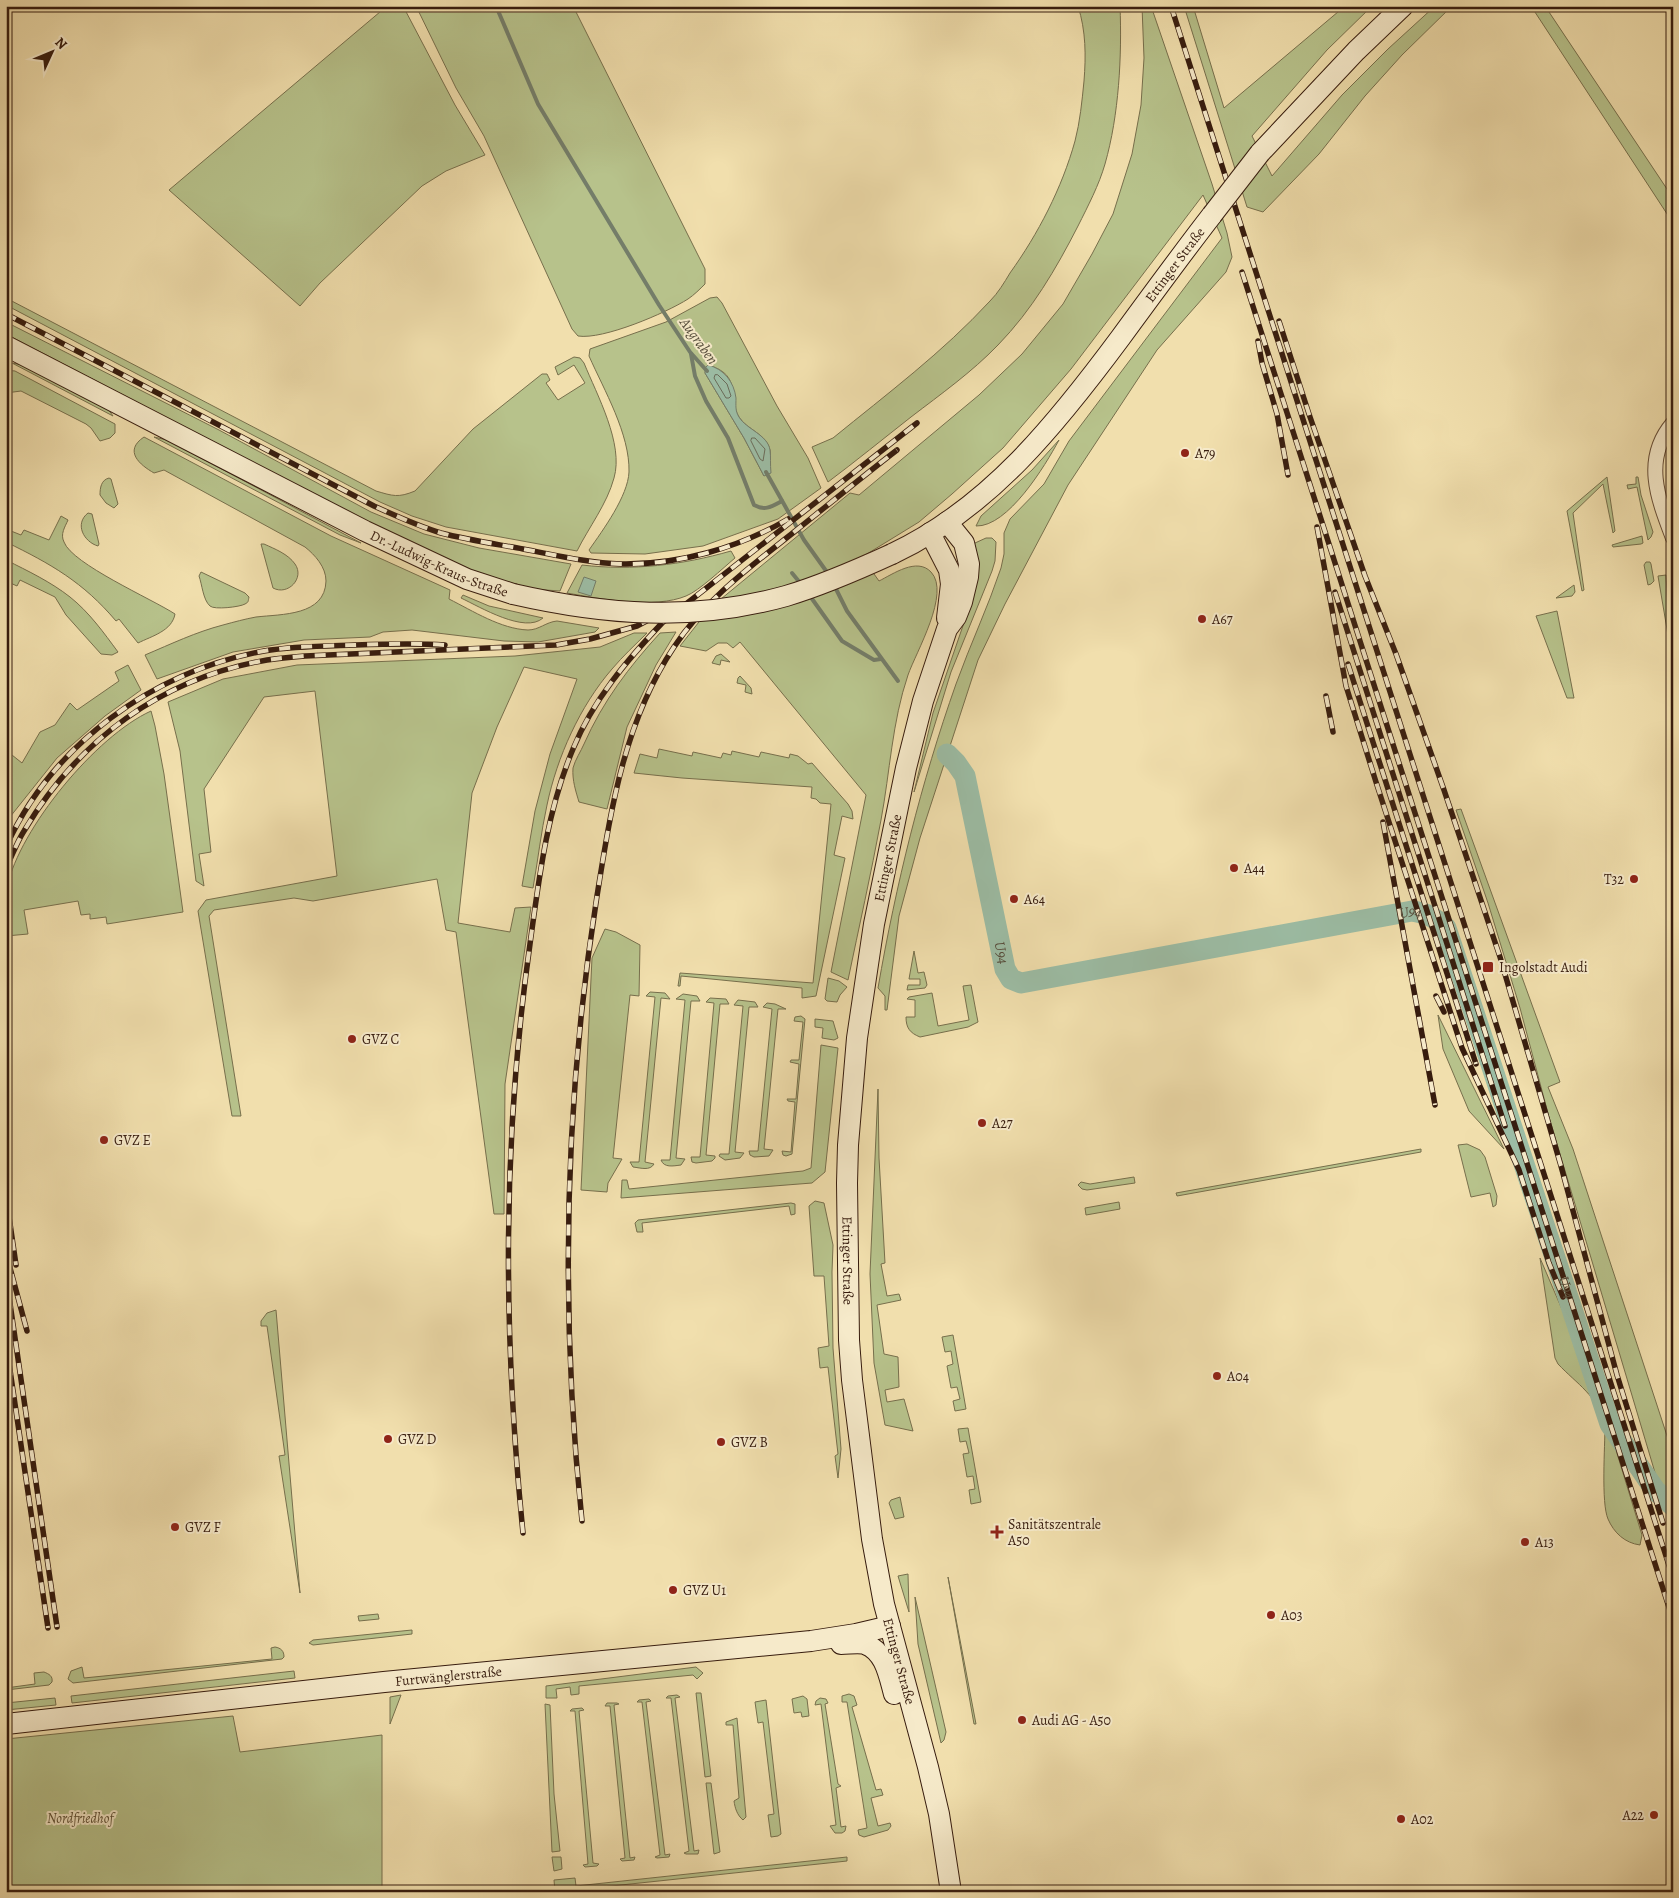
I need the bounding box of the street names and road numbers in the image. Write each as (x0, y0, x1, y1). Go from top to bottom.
street label: Ettinger Straße (1140, 223, 1209, 306)
street label: Dr.-Ludwig-Kraus-Straße (367, 525, 511, 601)
street label: Ettinger Straße (869, 813, 907, 903)
street label: Ettinger Straße (838, 1216, 858, 1305)
street label: Ettinger Straße (879, 1616, 920, 1706)
street label: Furtwänglerstraße (394, 1661, 503, 1690)

